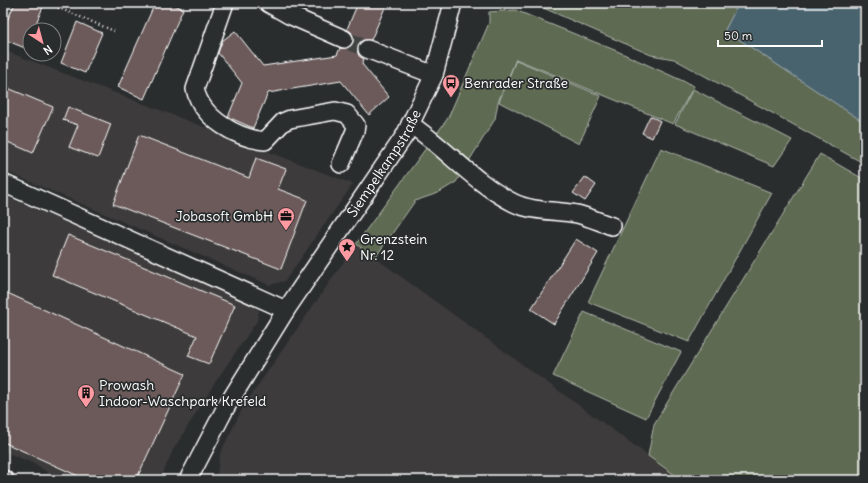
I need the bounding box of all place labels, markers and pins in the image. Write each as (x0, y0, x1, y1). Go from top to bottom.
bus stop icon: Benrader Straße (441, 73, 461, 98)
place label: Benrader Straße (464, 74, 568, 92)
office icon: Jobasoft GmbH (276, 206, 296, 231)
place label: Jobasoft GmbH (175, 207, 273, 225)
place label: Grenzstein Nr. 12 (360, 230, 427, 264)
place icon: Grenzstein Nr. 12 (337, 237, 357, 262)
place label: Prowash Indoor-Waschpark Krefeld (99, 376, 266, 410)
building icon: Prowash Indoor-Waschpark Krefeld (76, 383, 96, 408)

